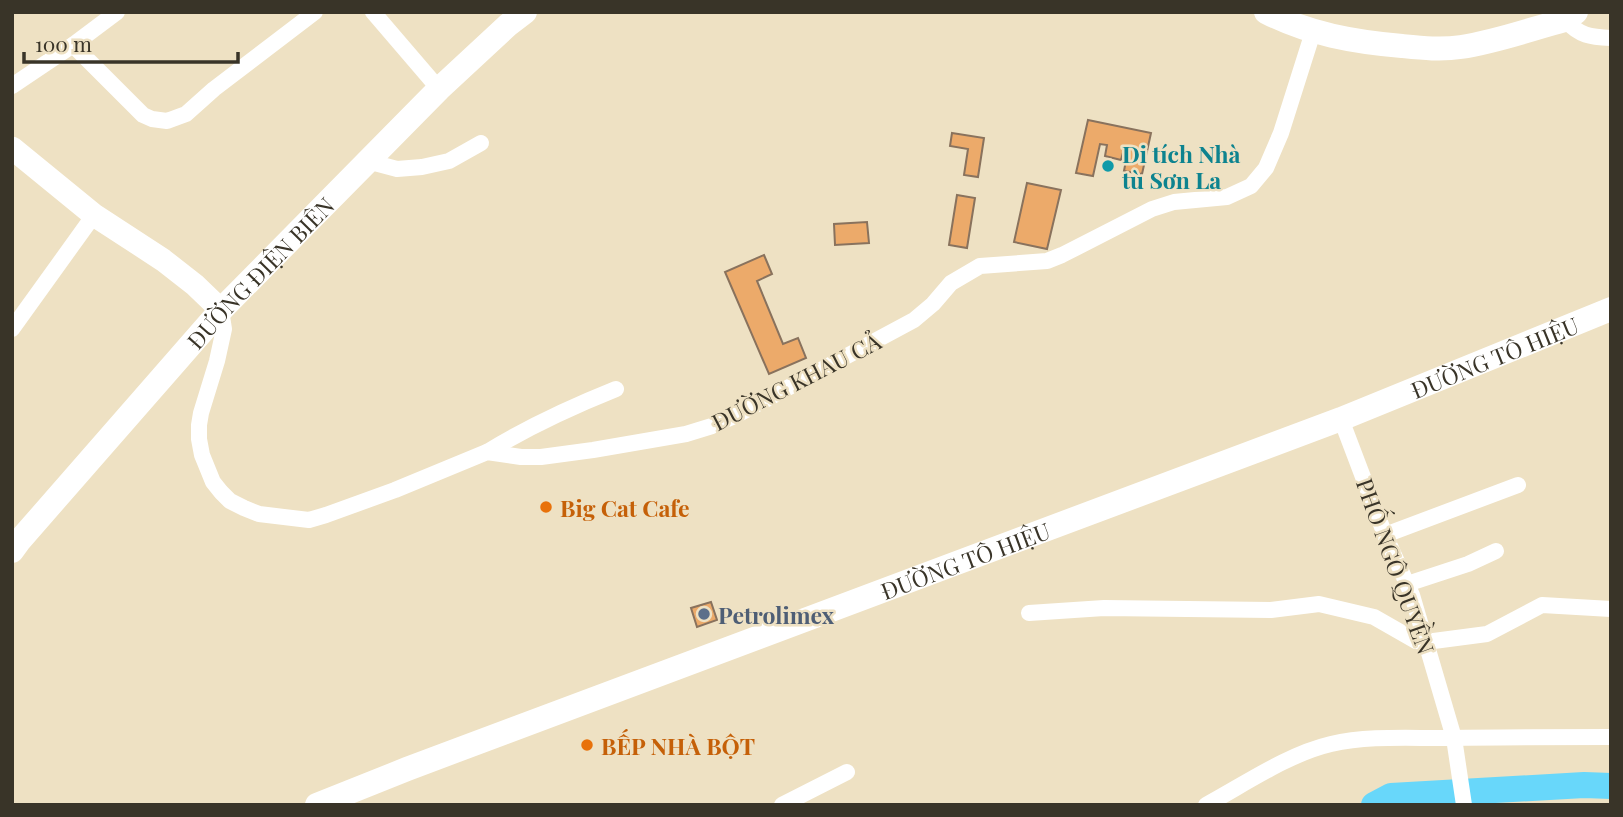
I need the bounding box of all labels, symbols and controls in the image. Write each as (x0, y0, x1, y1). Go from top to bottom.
scale bar (24, 21, 238, 65)
text: 100 m (35, 29, 92, 57)
place label: Di tích Nhà tù Sơn La (1121, 138, 1241, 195)
marker: Di tích Nhà tù Sơn La (1100, 158, 1116, 174)
street label: ĐƯỜNG ĐIỆN BIÊN (179, 190, 340, 355)
street label: ĐƯỜNG TÔ HIỆU (1406, 308, 1583, 405)
street label: ĐƯỜNG KHAU CẢ (706, 325, 886, 437)
street label: PHỐ NGÔ QUYỀN (1350, 473, 1444, 658)
place label: Big Cat Cafe (560, 492, 690, 523)
marker: Big Cat Cafe (538, 499, 554, 515)
street label: ĐƯỜNG TÔ HIỆU (876, 514, 1055, 606)
place label: Petrolimex (718, 599, 835, 630)
marker: Petrolimex (696, 606, 712, 622)
place label: BẾP NHÀ BỘT (601, 728, 755, 761)
marker: BẾP NHÀ BỘT (579, 737, 595, 753)

